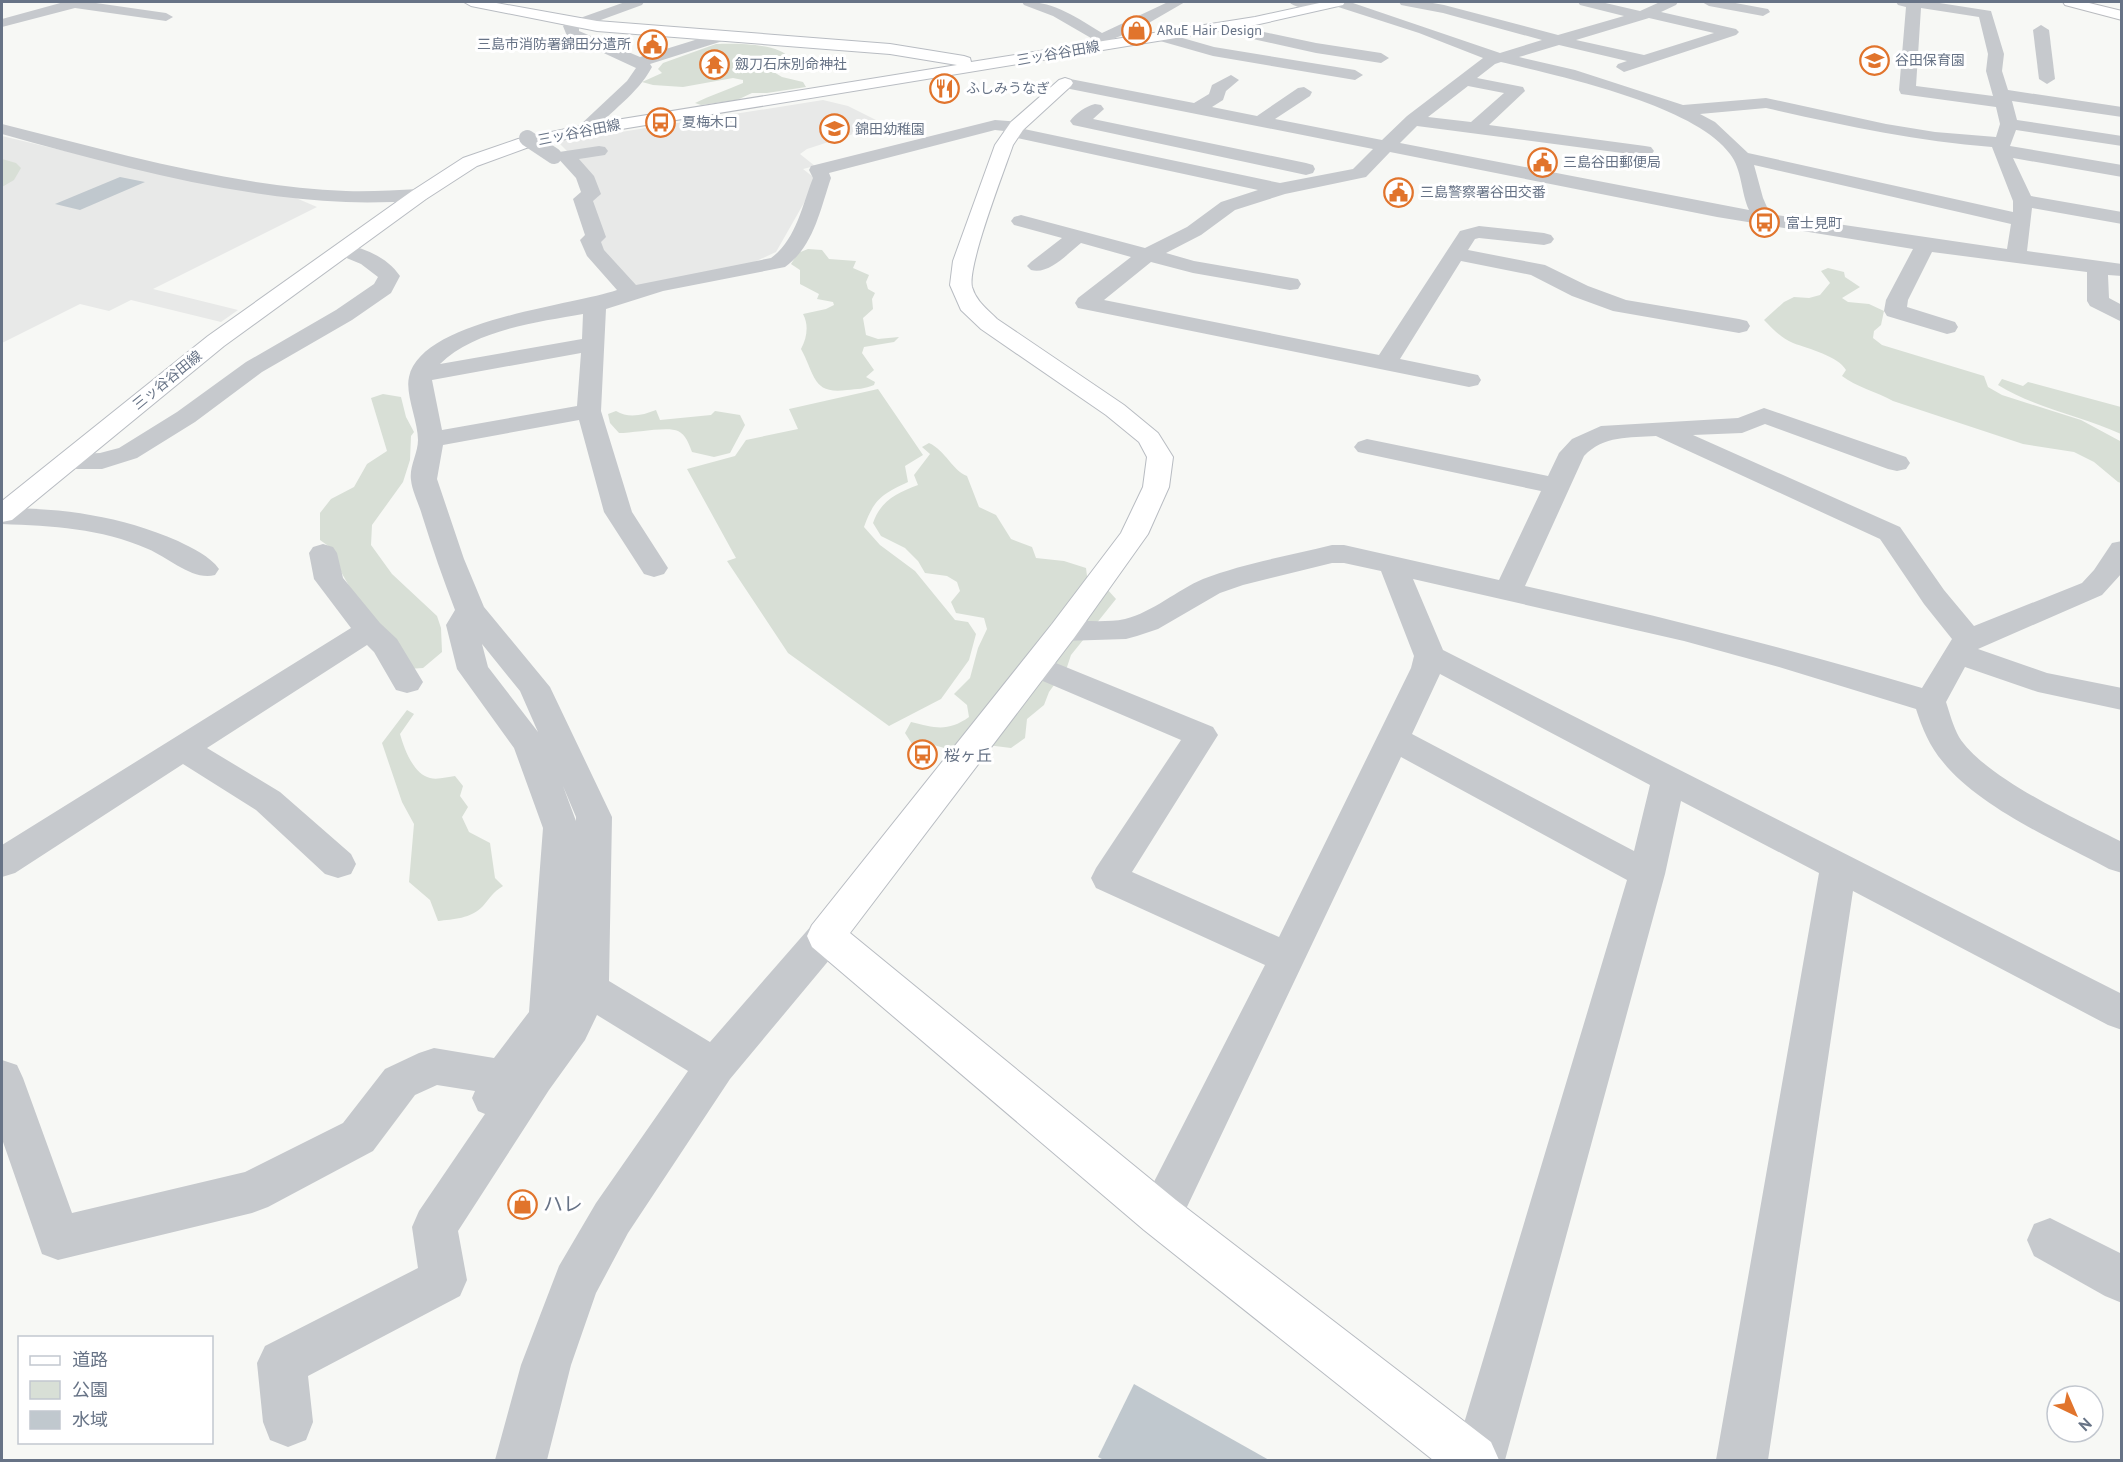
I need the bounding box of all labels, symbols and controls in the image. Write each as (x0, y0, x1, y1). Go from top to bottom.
shop icon: ARuE Hair Design (1120, 14, 1152, 46)
place label: ARuE Hair Design (1157, 21, 1262, 39)
public building icon: 三島市消防署錦田分遣所 (636, 28, 668, 60)
place label: 三島市消防署錦田分遣所 (477, 35, 631, 53)
street label: 三ッ谷谷田線 (1015, 37, 1101, 69)
school or university icon: 谷田保育園 (1858, 44, 1890, 76)
temple icon: 劔刀石床別命神社 (698, 48, 730, 80)
place label: 谷田保育園 (1895, 51, 1965, 69)
place label: 劔刀石床別命神社 (735, 55, 847, 73)
restaurant icon: ふしみうなぎ (929, 72, 961, 104)
place label: ふしみうなぎ (966, 79, 1050, 97)
bus stop icon: 夏梅木口 (645, 106, 677, 138)
place label: 夏梅木口 (682, 113, 738, 131)
school or university icon: 錦田幼稚園 (818, 113, 850, 145)
street label: 三ッ谷谷田線 (536, 115, 622, 149)
place label: 錦田幼稚園 (855, 120, 925, 138)
public building icon: 三島谷田郵便局 (1526, 146, 1558, 178)
place label: 三島谷田郵便局 (1563, 153, 1661, 171)
public building icon: 三島警察署谷田交番 (1383, 176, 1415, 208)
place label: 三島警察署谷田交番 (1420, 183, 1546, 201)
bus stop icon: 富士見町 (1749, 207, 1781, 239)
place label: 富士見町 (1786, 214, 1842, 232)
street label: 三ッ谷谷田線 (129, 347, 205, 413)
bus stop icon: 桜ヶ丘 (907, 739, 939, 771)
place label: 桜ヶ丘 (944, 745, 992, 765)
shop icon: ハレ (506, 1188, 538, 1220)
place label: ハレ (543, 1191, 583, 1217)
legend (18, 1336, 213, 1444)
text: 道路 (72, 1348, 108, 1371)
text: 公園 (72, 1378, 108, 1401)
north arrow (2045, 1384, 2105, 1444)
text: 水域 (72, 1408, 108, 1431)
text: N (2075, 1414, 2096, 1436)

